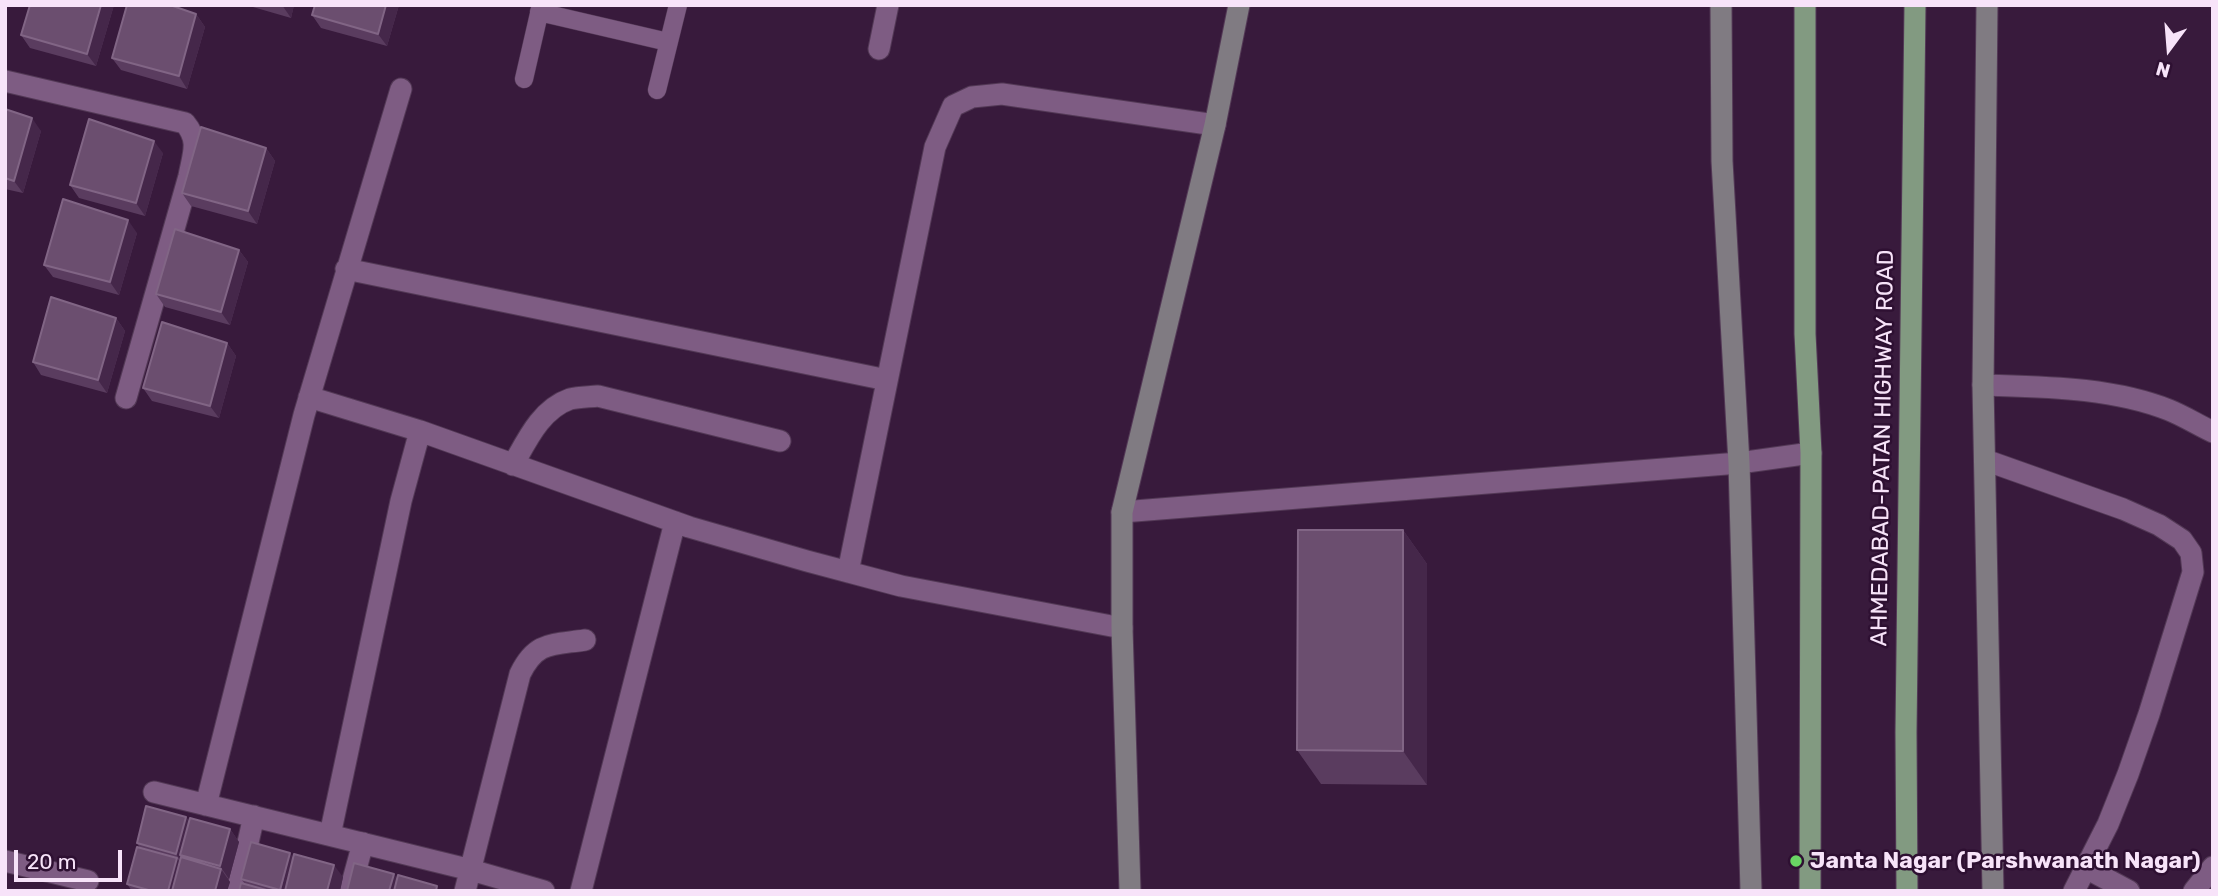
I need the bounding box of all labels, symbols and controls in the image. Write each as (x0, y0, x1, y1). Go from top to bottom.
north arrow (2134, 14, 2204, 84)
text: N (2153, 57, 2173, 83)
street label: AHMEDABAD-PATAN HIGHWAY ROAD (1866, 249, 1900, 647)
scale bar (18, 836, 126, 880)
place label: Janta Nagar (Parshwanath Nagar) (1810, 847, 2201, 875)
text: 20 m (27, 849, 76, 874)
marker: Janta Nagar (Parshwanath Nagar) (1788, 853, 1804, 869)

